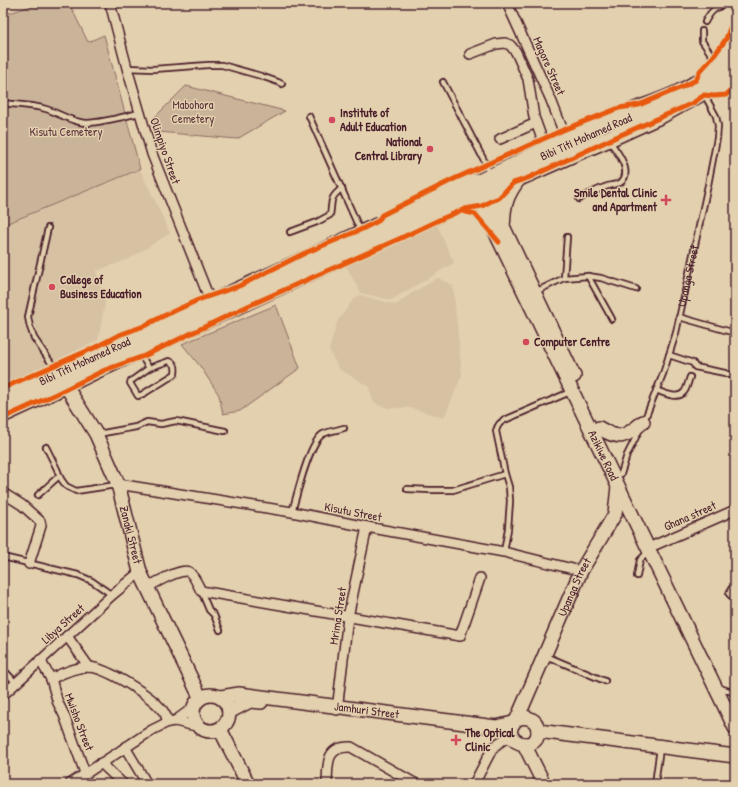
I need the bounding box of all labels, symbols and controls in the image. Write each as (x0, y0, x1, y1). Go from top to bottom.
street label: Magore Street (529, 34, 570, 98)
park label: Mabohora Cemetery (172, 96, 214, 127)
place label: Institute of Adult Education (340, 104, 407, 135)
street label: Bibi Titi Mohamed Road (537, 109, 635, 164)
street label: Olimpiyo Street (146, 115, 185, 187)
marker: Institute of Adult Education (327, 115, 337, 125)
park label: Kisutu Cemetery (30, 123, 102, 140)
place label: National Central Library (355, 133, 423, 165)
marker: National Central Library (425, 144, 435, 154)
place label: Smile Dental Clinic and Apartment (574, 184, 658, 216)
marker: Smile Dental Clinic and Apartment (660, 194, 672, 206)
street label: Upanga Street (673, 243, 703, 308)
place label: College of Business Education (60, 271, 142, 302)
marker: College of Business Education (47, 282, 57, 292)
street label: Bibi Titi Mohamed Road (36, 332, 133, 389)
place label: Computer Centre (534, 333, 610, 351)
marker: Computer Centre (521, 337, 531, 347)
street label: Azikiwe Road (584, 427, 623, 484)
street label: Ghana street (661, 496, 719, 535)
street label: Kisutu Street (323, 498, 384, 526)
street label: Zanaki Street (116, 504, 147, 566)
street label: Upanga Street (553, 554, 595, 619)
street label: Mrima Street (325, 585, 351, 646)
street label: Libya Street (37, 599, 89, 648)
street label: Mwisho Street (61, 690, 99, 754)
street label: Jamhuri Street (333, 697, 401, 723)
place label: The Optical Clinic (464, 724, 515, 755)
marker: The Optical Clinic (450, 734, 462, 746)

